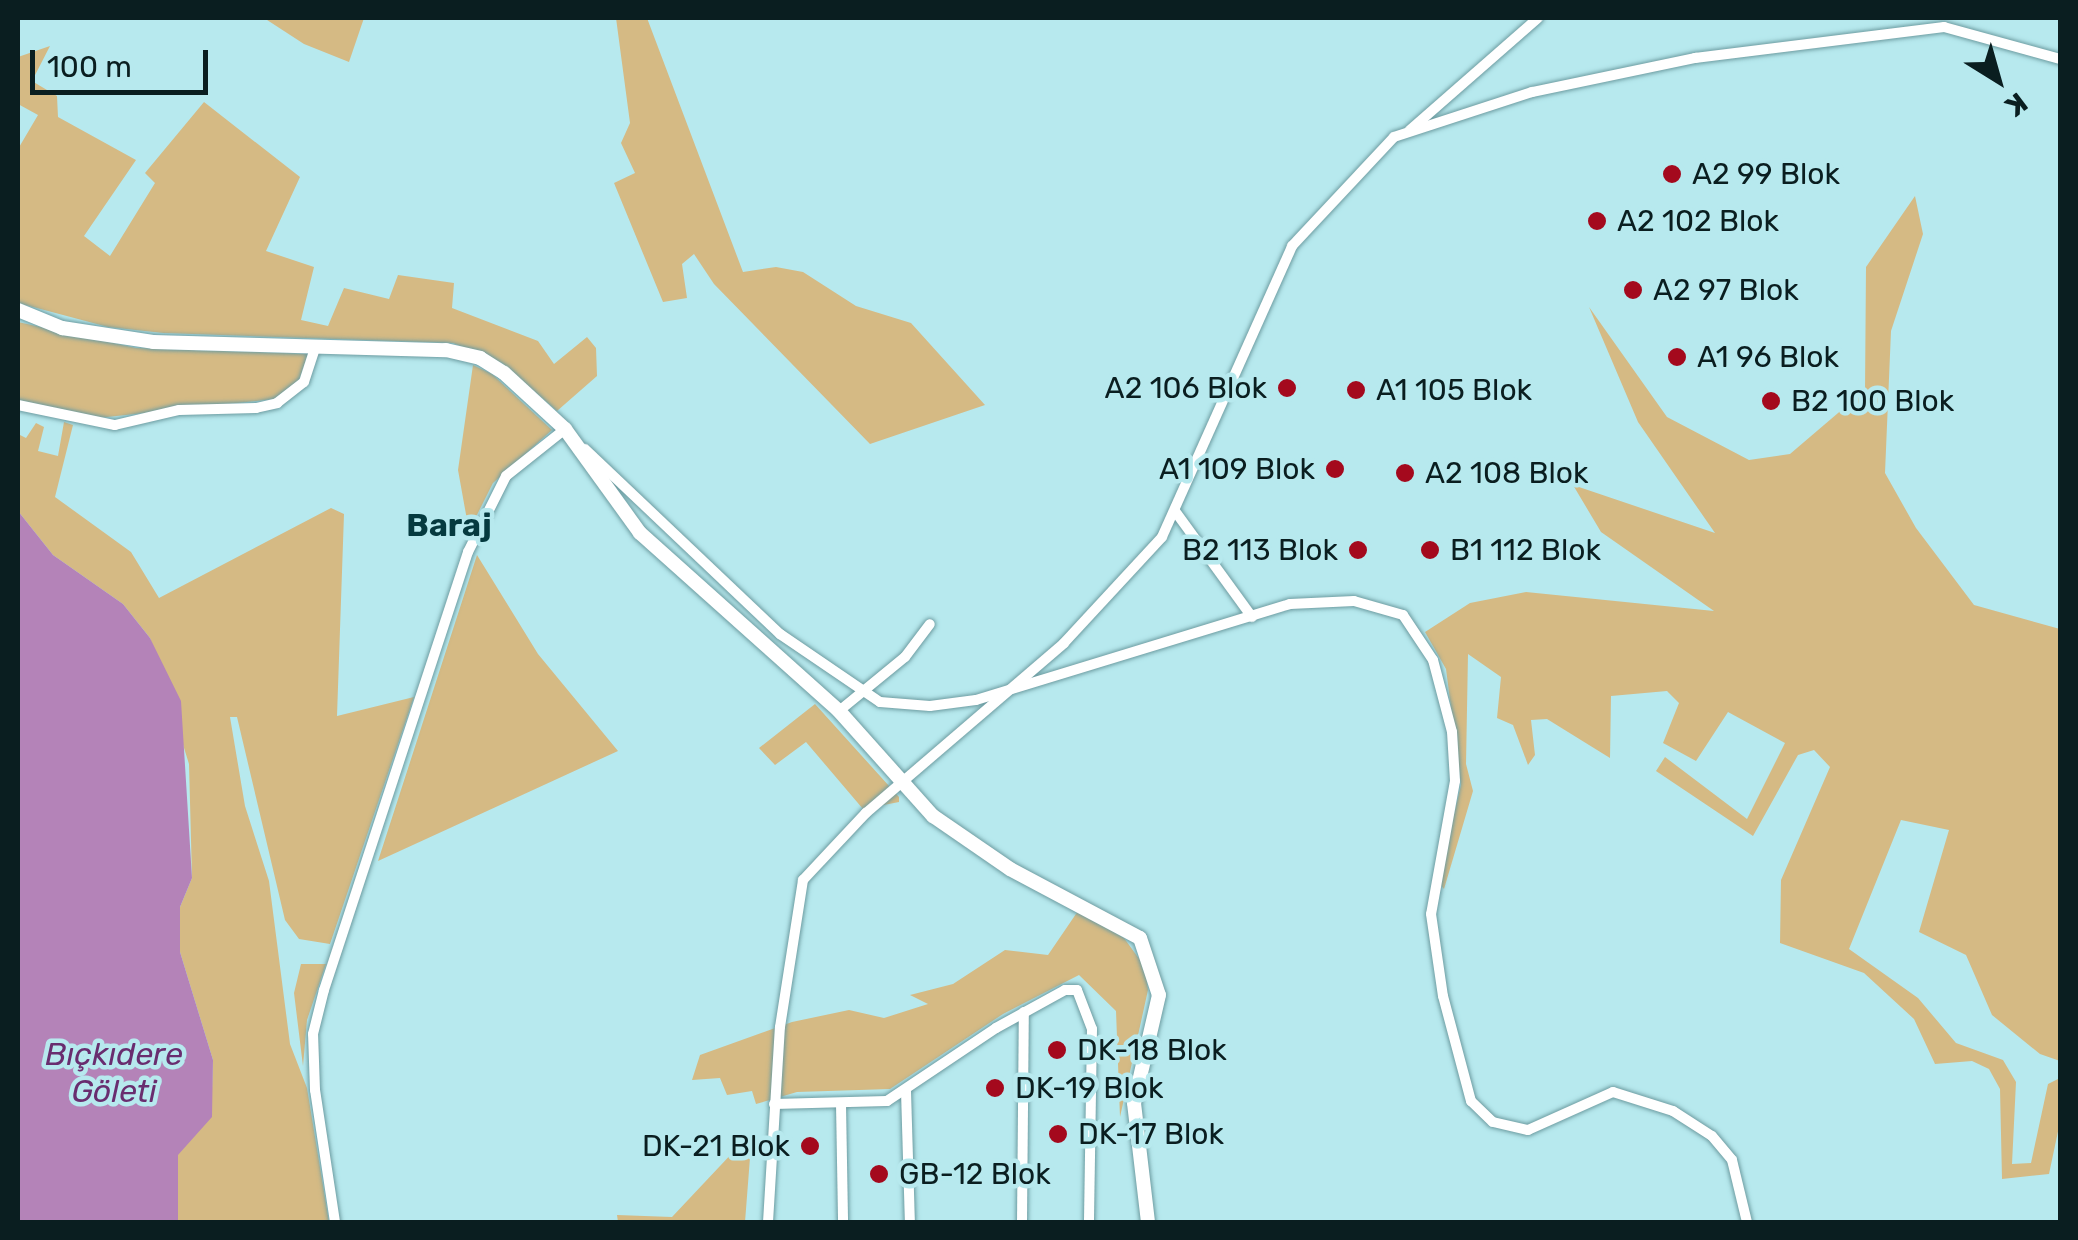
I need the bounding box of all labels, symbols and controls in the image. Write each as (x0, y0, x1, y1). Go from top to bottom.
scale bar (35, 30, 212, 92)
north arrow (1948, 30, 2048, 130)
text: 100 m (47, 49, 132, 85)
text: K (1999, 86, 2034, 123)
place label: A2 99 Blok (1692, 156, 1840, 192)
marker: A2 99 Blok (1661, 163, 1683, 185)
place label: A2 102 Blok (1617, 203, 1779, 239)
marker: A2 102 Blok (1586, 210, 1608, 232)
place label: A2 97 Blok (1653, 272, 1799, 308)
marker: A2 97 Blok (1622, 279, 1644, 301)
place label: A1 96 Blok (1697, 339, 1839, 375)
marker: A1 96 Blok (1666, 346, 1688, 368)
place label: A2 106 Blok (1105, 370, 1267, 406)
place label: A1 105 Blok (1376, 372, 1532, 408)
marker: A2 106 Blok (1276, 377, 1298, 399)
marker: A1 105 Blok (1345, 379, 1367, 401)
place label: B2 100 Blok (1791, 383, 1954, 419)
marker: B2 100 Blok (1760, 390, 1782, 412)
place label: A1 109 Blok (1159, 451, 1315, 487)
place label: A2 108 Blok (1425, 455, 1588, 491)
marker: A1 109 Blok (1324, 458, 1346, 480)
marker: A2 108 Blok (1394, 462, 1416, 484)
district label: Baraj (406, 506, 492, 544)
place label: B2 113 Blok (1182, 532, 1338, 568)
place label: B1 112 Blok (1450, 532, 1601, 568)
marker: B2 113 Blok (1347, 539, 1369, 561)
marker: B1 112 Blok (1419, 539, 1441, 561)
place label: DK-18 Blok (1077, 1032, 1227, 1068)
water label: Bıçkıdere Göleti (45, 1036, 183, 1111)
marker: DK-18 Blok (1046, 1039, 1068, 1061)
place label: DK-19 Blok (1015, 1070, 1163, 1106)
marker: DK-19 Blok (984, 1077, 1006, 1099)
place label: DK-17 Blok (1078, 1116, 1224, 1152)
marker: DK-17 Blok (1047, 1123, 1069, 1145)
place label: DK-21 Blok (642, 1128, 790, 1164)
marker: DK-21 Blok (799, 1135, 821, 1157)
place label: GB-12 Blok (899, 1156, 1051, 1192)
marker: GB-12 Blok (868, 1163, 890, 1185)

